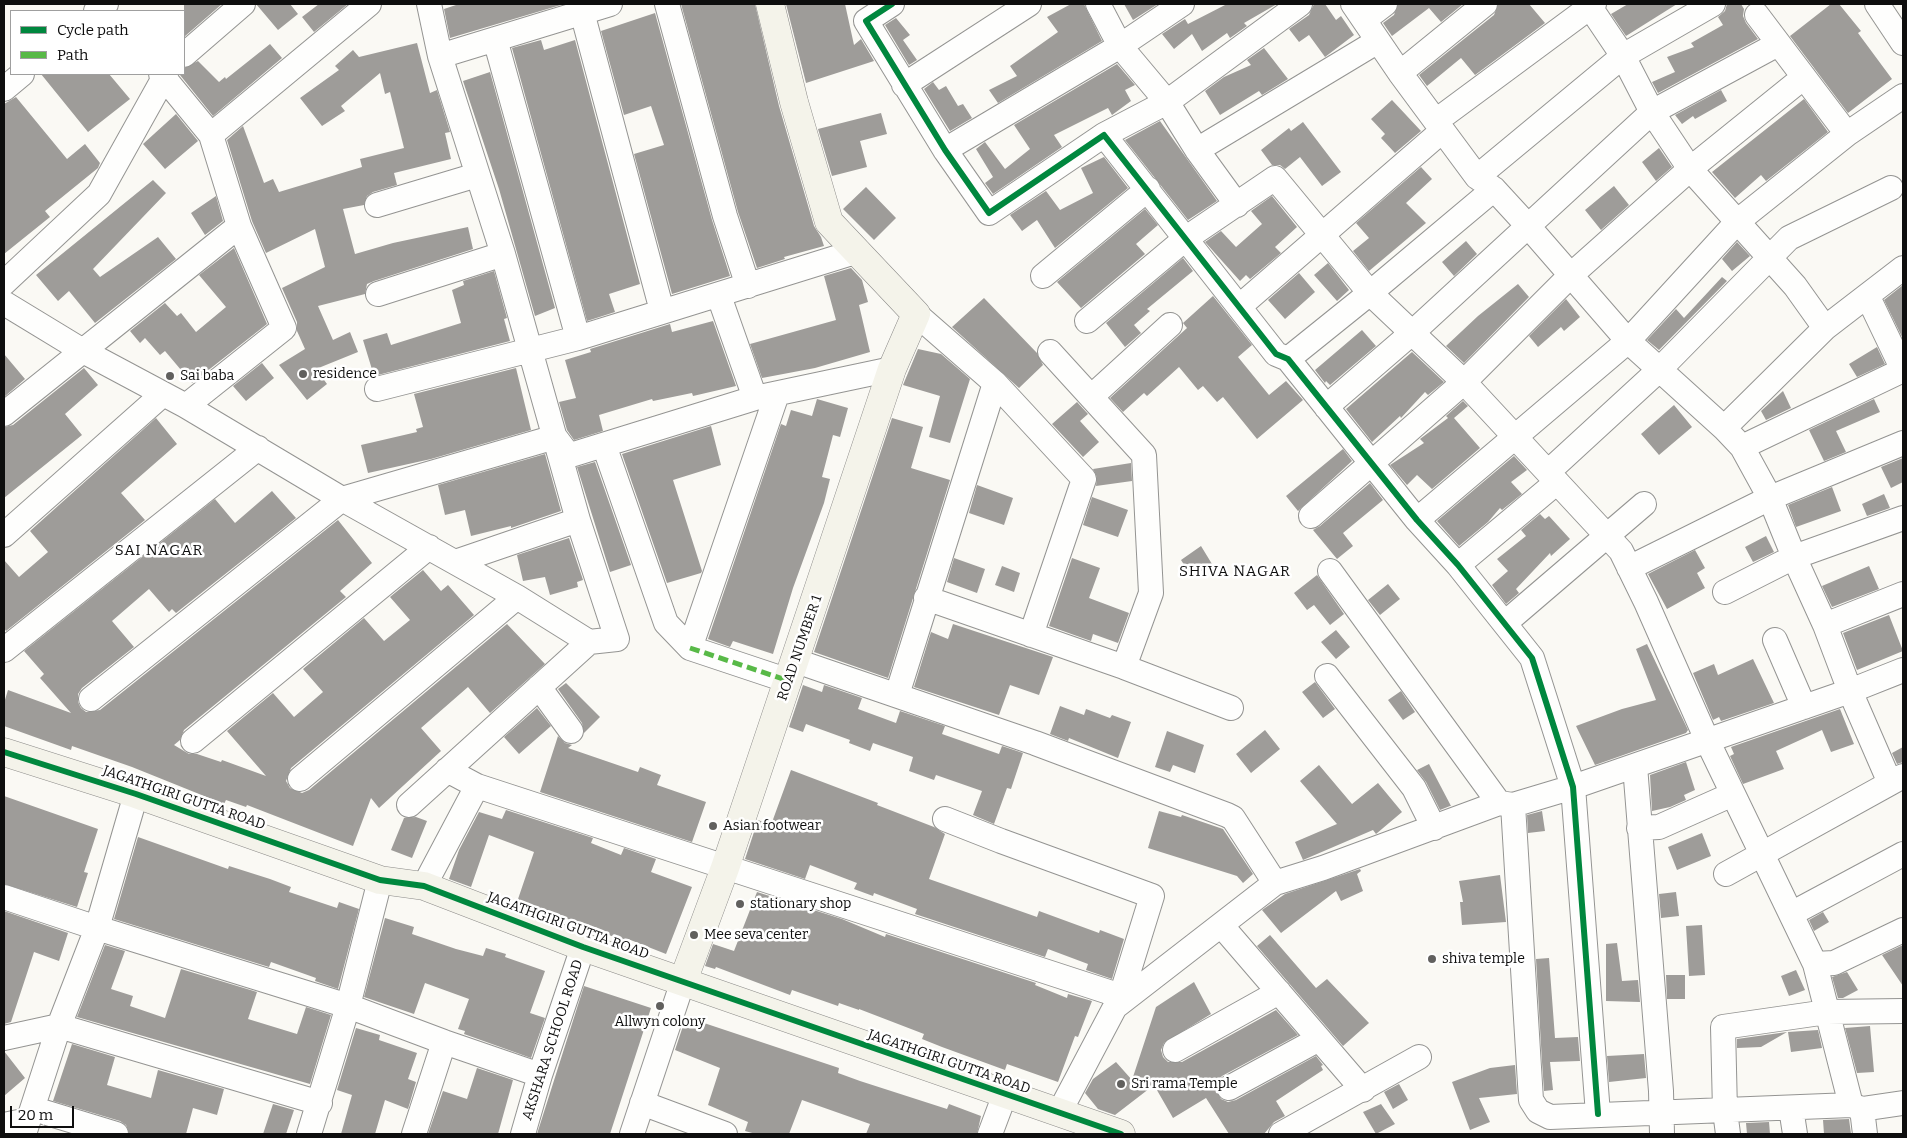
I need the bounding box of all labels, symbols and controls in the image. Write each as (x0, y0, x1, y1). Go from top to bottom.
legend (10, 10, 185, 75)
text: Cycle path (57, 21, 129, 39)
text: Path (57, 46, 88, 64)
place label: residence (313, 366, 377, 382)
place label: Sai baba (180, 368, 234, 384)
marker: residence (297, 368, 309, 380)
marker: Sai baba (164, 370, 176, 382)
district label: SAI NAGAR (114, 542, 204, 560)
district label: SHIVA NAGAR (1178, 563, 1292, 581)
street label: ROAD NUMBER 1 (774, 593, 826, 703)
street label: JAGATHGIRI GUTTA ROAD (101, 762, 267, 834)
place label: Asian footwear (723, 818, 821, 834)
marker: Asian footwear (707, 820, 719, 832)
street label: JAGATHGIRI GUTTA ROAD (485, 889, 651, 963)
place label: stationary shop (750, 896, 851, 912)
marker: stationary shop (734, 898, 746, 910)
place label: Mee seva center (704, 927, 808, 943)
marker: Mee seva center (688, 929, 700, 941)
place label: shiva temple (1442, 951, 1525, 967)
marker: shiva temple (1426, 953, 1438, 965)
street label: AKSHARA SCHOOL ROAD (519, 958, 587, 1122)
marker: Allwyn colony (654, 1000, 666, 1012)
place label: Allwyn colony (615, 1014, 705, 1030)
street label: JAGATHGIRI GUTTA ROAD (866, 1026, 1032, 1098)
place label: Sri rama Temple (1131, 1076, 1238, 1092)
marker: Sri rama Temple (1115, 1078, 1127, 1090)
scale bar (12, 1096, 76, 1128)
text: 20 m (18, 1106, 53, 1124)

